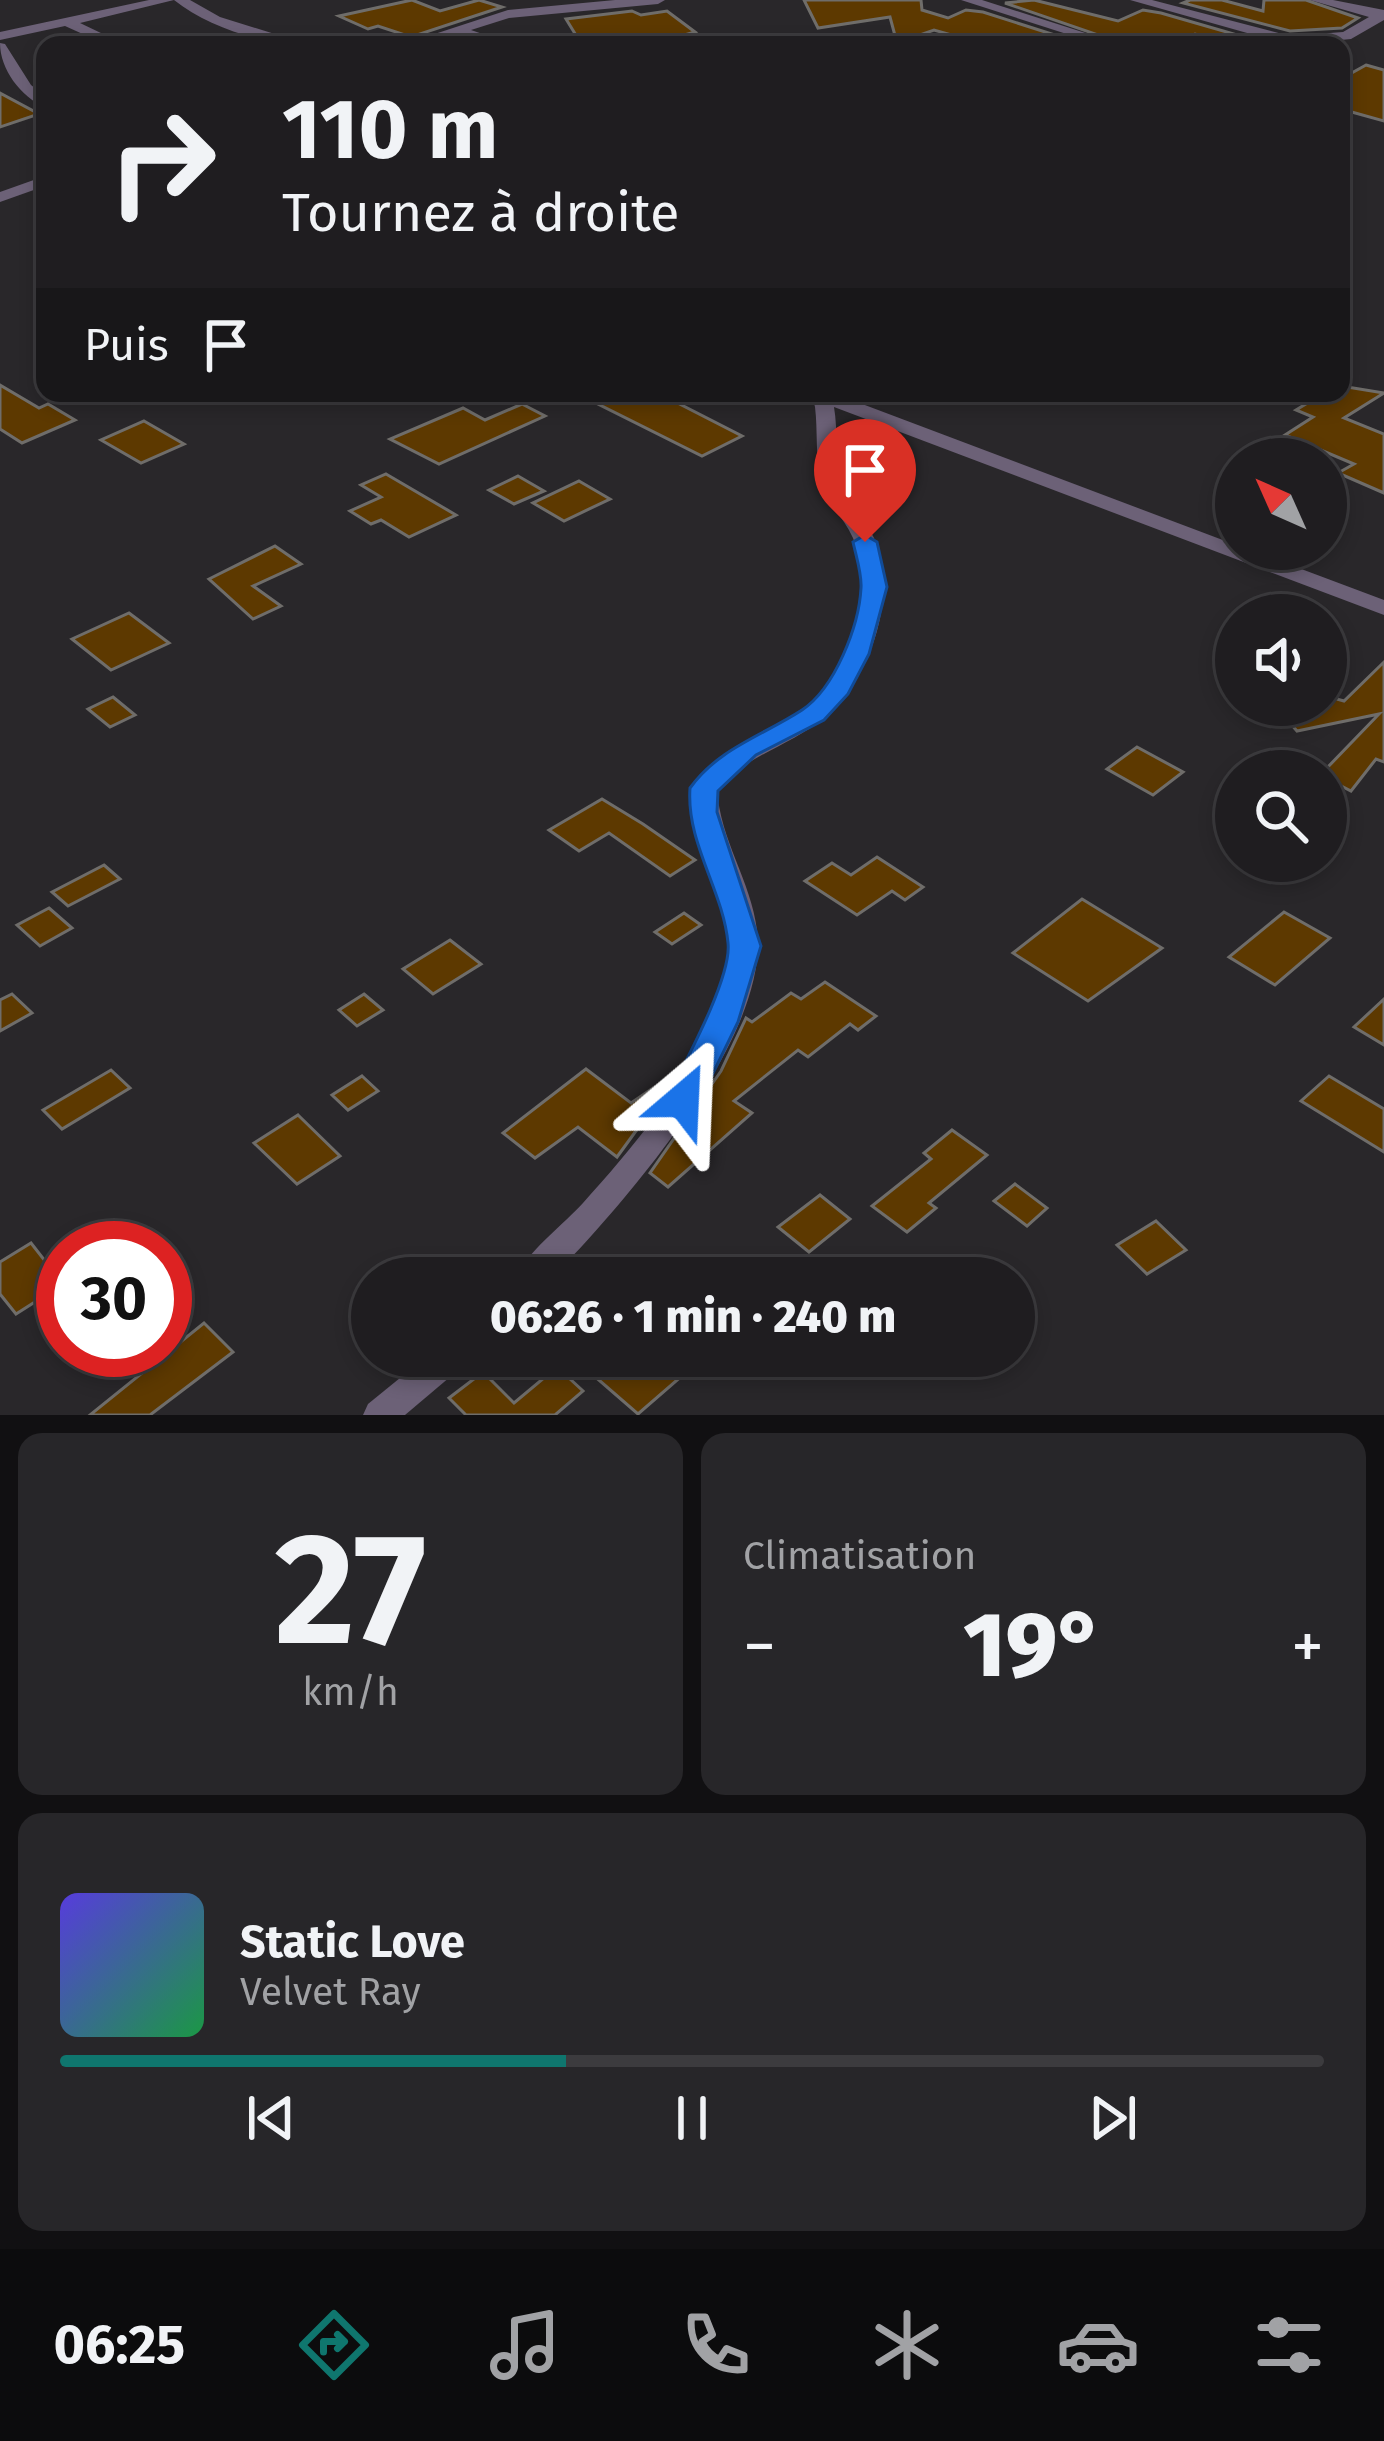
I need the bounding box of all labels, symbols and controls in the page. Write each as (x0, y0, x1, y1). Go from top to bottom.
text: 110 m (282, 79, 498, 180)
icon: right (84, 84, 240, 240)
text: Tournez à droite (282, 181, 679, 245)
icon: arrive (193, 312, 259, 378)
text: Puis (84, 318, 169, 372)
pin (814, 419, 916, 542)
icon: arrive (832, 437, 898, 503)
north arrow (1215, 438, 1347, 570)
map controls (1215, 438, 1347, 882)
button: sound (1215, 594, 1347, 726)
button: search (1215, 750, 1347, 882)
position arrow (620, 1037, 746, 1163)
speed limit sign: 30 (36, 1221, 192, 1377)
text: 06:26 · 1 min · 240 m (490, 1290, 896, 1344)
text: 27 (274, 1497, 427, 1684)
text: Climatisation (743, 1533, 976, 1579)
text: 19° (963, 1592, 1104, 1700)
text: − (743, 1607, 776, 1686)
text: + (1291, 1607, 1324, 1686)
text: km/h (302, 1669, 399, 1715)
text: Static Love (240, 1915, 465, 1969)
text: Velvet Ray (240, 1969, 421, 2015)
icon: previous (238, 2085, 304, 2151)
icon: pause (659, 2085, 725, 2151)
icon: next (1080, 2085, 1146, 2151)
icon: directions (292, 2303, 376, 2387)
icon: music (483, 2303, 567, 2387)
icon: phone (674, 2303, 758, 2387)
icon: climate (865, 2303, 949, 2387)
icon: car (1056, 2303, 1140, 2387)
icon: filters (1247, 2303, 1331, 2387)
text: 06:25 (53, 2313, 185, 2377)

